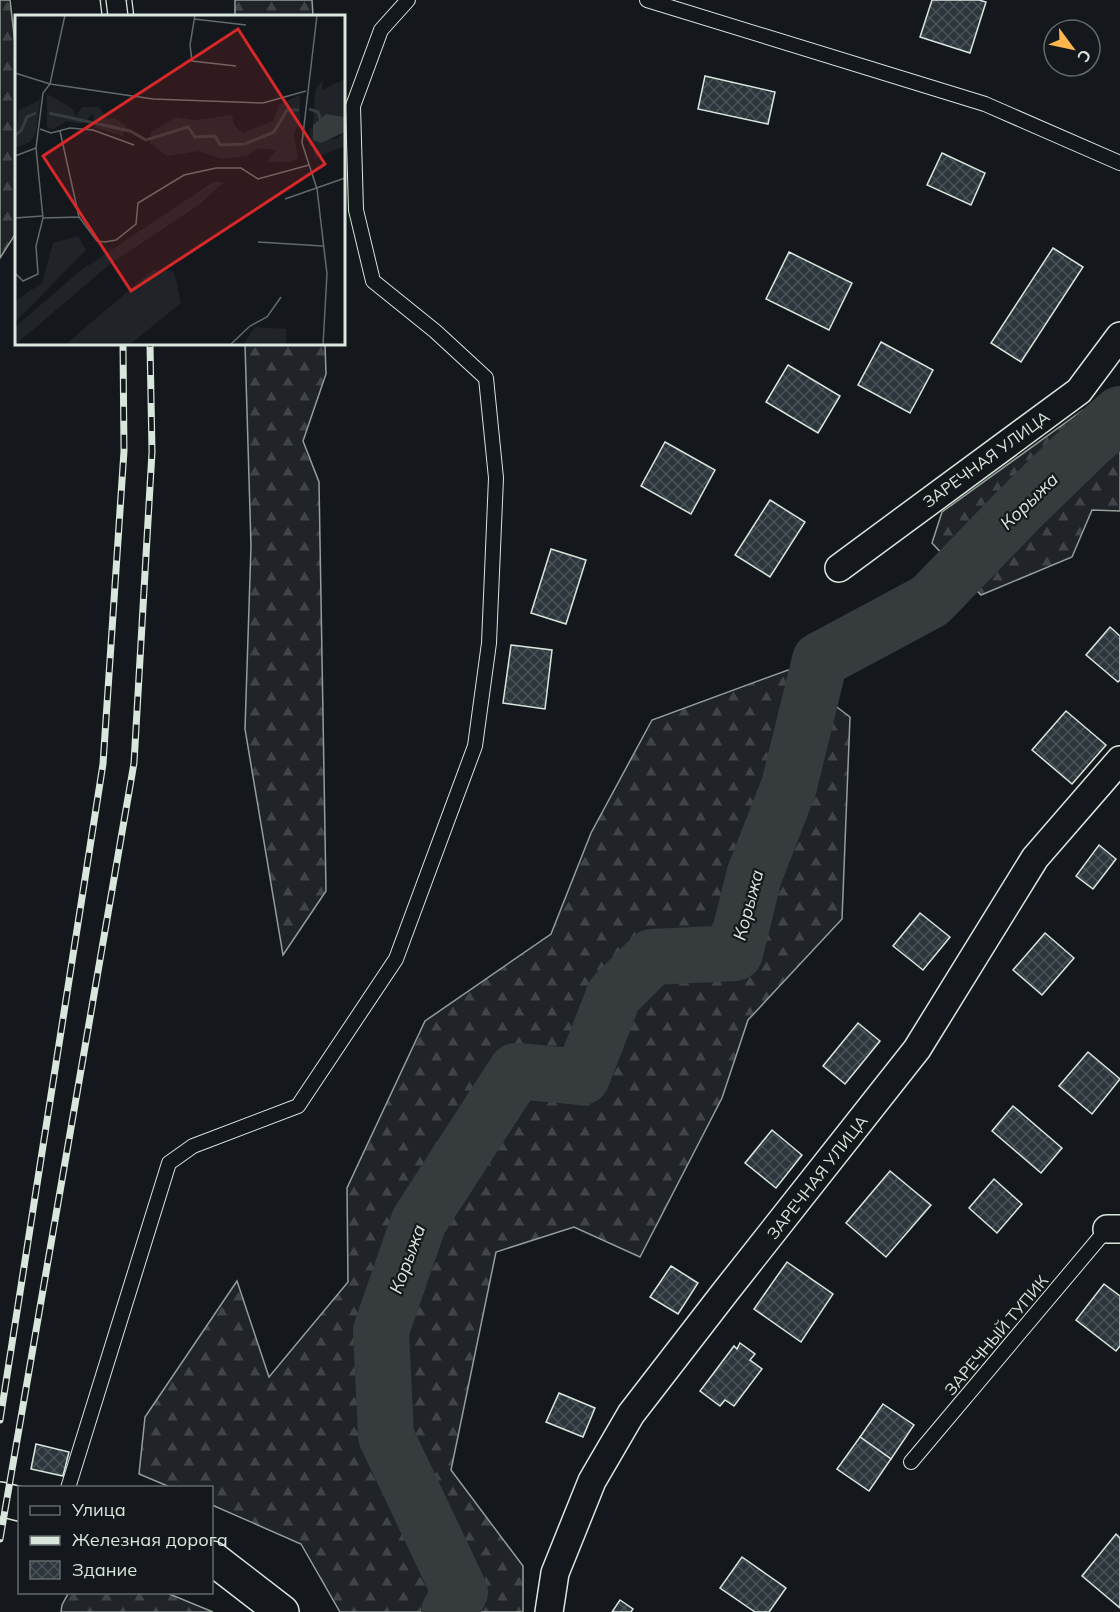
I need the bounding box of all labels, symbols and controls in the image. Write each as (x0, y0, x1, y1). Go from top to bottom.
inset map (15, 15, 345, 345)
north arrow (1042, 18, 1102, 78)
text: С (1073, 46, 1096, 66)
street label: ЗАРЕЧНАЯ УЛИЦА (919, 406, 1053, 512)
water label: Корыжа (995, 468, 1063, 534)
water label: Корыжа (728, 867, 768, 943)
street label: ЗАРЕЧНАЯ УЛИЦА (762, 1111, 872, 1243)
water label: Корыжа (384, 1221, 430, 1297)
street label: ЗАРЕЧНЫЙ ТУПИК (940, 1271, 1052, 1399)
legend (18, 1486, 213, 1594)
text: Улица (71, 1498, 126, 1521)
text: Железная дорога (72, 1528, 228, 1551)
text: Здание (72, 1558, 137, 1581)

